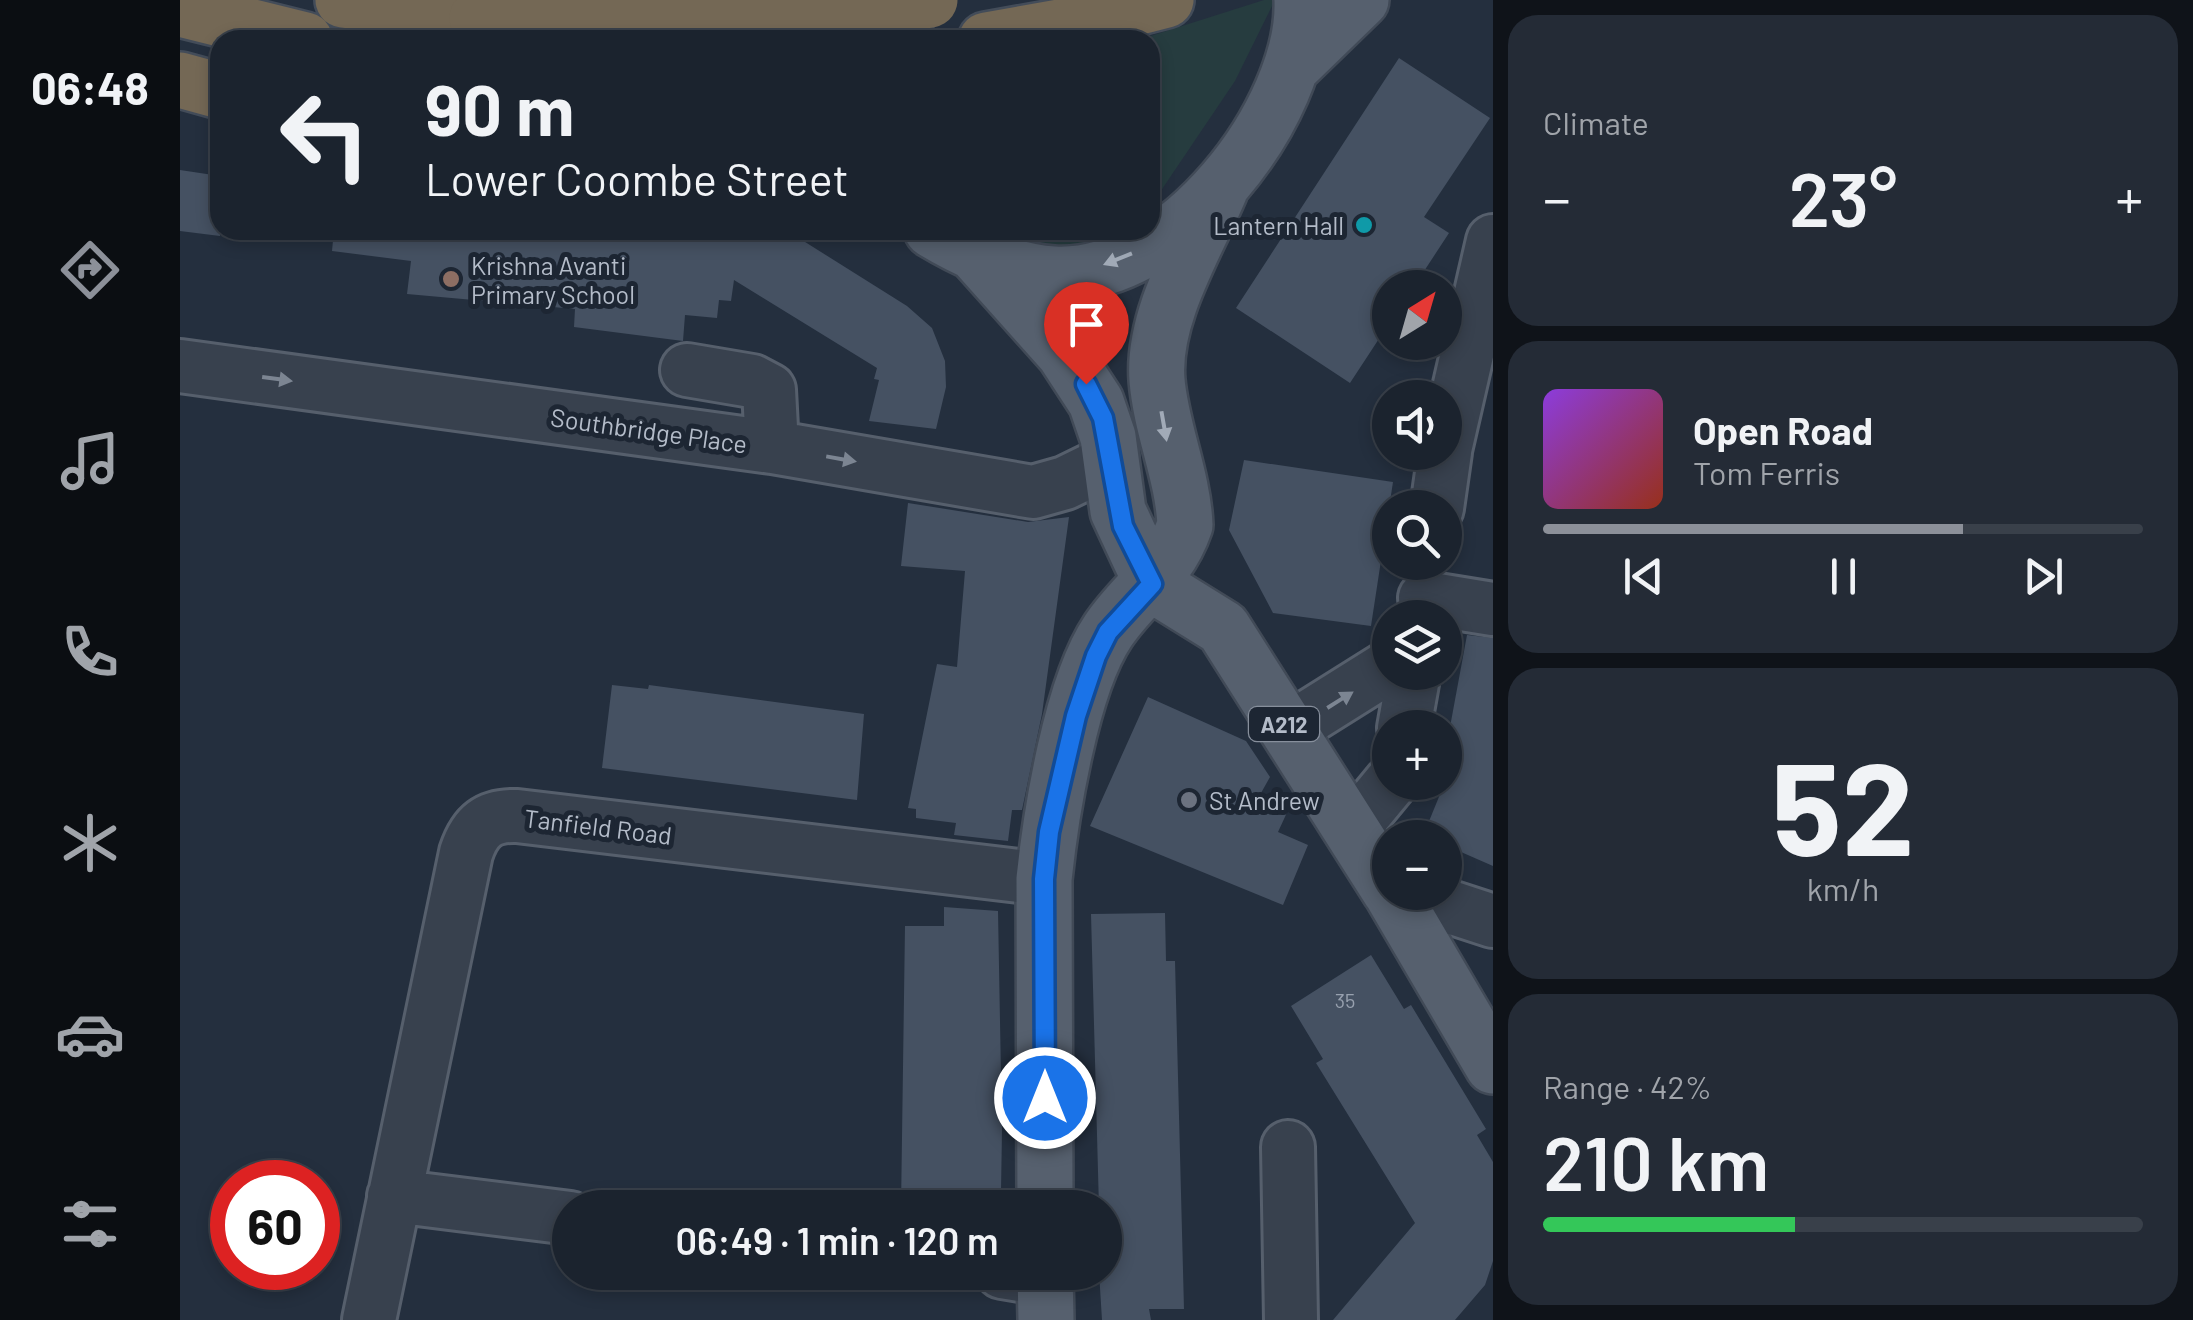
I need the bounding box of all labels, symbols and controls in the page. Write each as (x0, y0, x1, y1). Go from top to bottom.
text: 06:48 (31, 60, 149, 114)
text: 90 m (425, 66, 575, 150)
icon: left (260, 70, 390, 200)
text: Climate (1543, 103, 1649, 141)
text: Lower Coombe Street (425, 151, 849, 205)
text: 23° (1789, 152, 1897, 242)
text: − (1543, 164, 1571, 230)
text: + (2115, 164, 2143, 230)
place label: Lantern Hall (1213, 210, 1344, 240)
marker: Lantern Hall (1353, 214, 1375, 236)
icon: directions (55, 235, 125, 305)
place label: Krishna Avanti Primary School (471, 250, 635, 309)
one-way arrow (1103, 251, 1133, 267)
marker: Krishna Avanti Primary School (440, 268, 462, 290)
north arrow (1372, 270, 1462, 360)
map controls (1372, 270, 1462, 910)
pin (1044, 282, 1129, 385)
icon: arrive (1059, 297, 1114, 352)
one-way arrow (261, 371, 293, 387)
button: sound (1372, 380, 1462, 470)
street label: Southbridge Place (549, 401, 749, 459)
text: Open Road (1693, 407, 1873, 453)
one-way arrow (1157, 411, 1172, 442)
icon: music (55, 426, 125, 496)
one-way arrow (826, 452, 857, 467)
text: Tom Ferris (1693, 453, 1840, 491)
button: search (1372, 490, 1462, 580)
icon: previous (1616, 549, 1671, 604)
icon: pause (1816, 549, 1871, 604)
icon: next (2016, 549, 2071, 604)
button: layers (1372, 600, 1462, 690)
icon: phone (55, 617, 125, 687)
one-way arrow (1326, 691, 1354, 709)
road number: A212 (1249, 707, 1319, 741)
button: + (1372, 710, 1462, 800)
text: 52 (1772, 726, 1914, 882)
place label: St Andrew (1209, 785, 1320, 815)
marker: St Andrew (1178, 789, 1200, 811)
street label: Tanfield Road (523, 802, 673, 850)
icon: climate (55, 808, 125, 878)
button: − (1372, 820, 1462, 910)
text: km/h (1807, 869, 1879, 907)
house number: 35 (1335, 988, 1355, 1012)
icon: car (55, 999, 125, 1069)
position arrow (993, 1046, 1097, 1150)
text: Range · 42% (1543, 1067, 1712, 1105)
text: 210 km (1543, 1116, 1769, 1206)
speed limit sign: 60 (210, 1160, 340, 1290)
icon: filters (55, 1189, 125, 1259)
text: 06:49 · 1 min · 120 m (676, 1217, 998, 1263)

